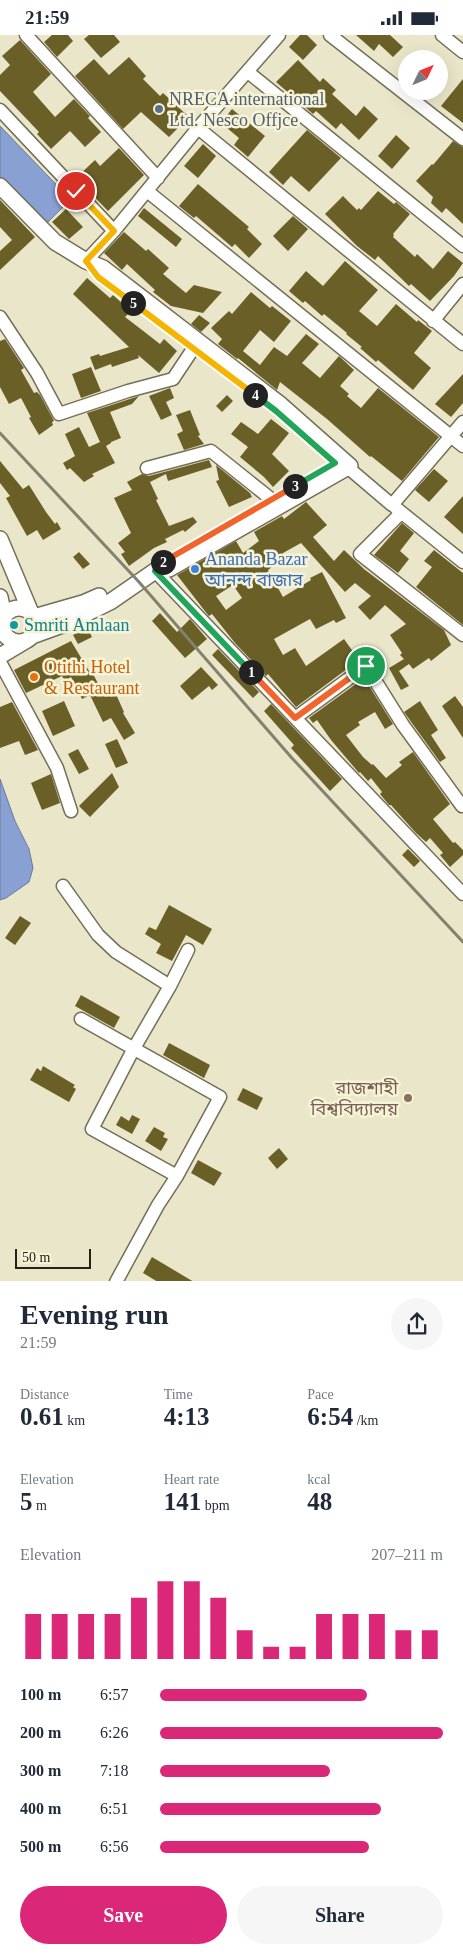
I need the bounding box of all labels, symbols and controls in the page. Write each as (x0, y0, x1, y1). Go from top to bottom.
text: 21:59 (25, 7, 69, 28)
north arrow (398, 50, 448, 100)
map controls (398, 50, 448, 100)
place label: NRECA international Ltd. Nesco Offjce (169, 89, 324, 130)
marker: NRECA international Ltd. Nesco Offjce (153, 103, 165, 115)
pin (55, 170, 97, 212)
icon: check (62, 177, 90, 205)
pin: 5 (120, 291, 146, 315)
text: 5 (130, 296, 137, 311)
pin: 4 (242, 383, 268, 407)
text: 4 (252, 388, 259, 403)
pin: 3 (282, 473, 308, 499)
text: 3 (292, 479, 299, 494)
pin: 2 (150, 549, 176, 575)
place label: Ananda Bazar আনন্দ বাজার (204, 549, 307, 590)
text: 2 (160, 555, 167, 570)
marker: Ananda Bazar আনন্দ বাজার (189, 563, 201, 575)
place label: Smriti Amlaan (24, 615, 130, 635)
marker: Smriti Amlaan (8, 619, 20, 631)
pin (345, 645, 387, 687)
icon: arrive (352, 652, 380, 680)
place label: Otithi Hotel & Restaurant (44, 657, 139, 698)
pin: 1 (238, 659, 264, 685)
text: 1 (248, 665, 255, 680)
marker: Otithi Hotel & Restaurant (28, 671, 40, 683)
place label: রাজশাহী বিশ্ববিদ্যালয় (310, 1078, 399, 1119)
marker: রাজশাহী বিশ্ববিদ্যালয় (402, 1092, 414, 1104)
scale bar (15, 1247, 91, 1270)
text: 50 m (22, 1250, 50, 1265)
button: share (391, 1298, 443, 1350)
text: Evening run (20, 1299, 169, 1330)
text: 21:59 (20, 1334, 56, 1351)
text: Distance (20, 1387, 69, 1402)
text: Time (164, 1387, 193, 1402)
text: Pace (307, 1387, 334, 1402)
text: 0.61 (20, 1403, 64, 1430)
text: 4:13 (164, 1403, 209, 1430)
text: 6:54 (307, 1403, 353, 1430)
text: km (64, 1413, 85, 1428)
text: /km (353, 1413, 378, 1428)
text: Elevation (20, 1472, 74, 1487)
text: Heart rate (164, 1472, 219, 1487)
text: kcal (307, 1472, 331, 1487)
text: 5 (20, 1488, 33, 1515)
text: 141 (164, 1488, 201, 1515)
text: 48 (307, 1488, 332, 1515)
text: m (33, 1498, 47, 1513)
text: bpm (201, 1498, 230, 1513)
text: Elevation (20, 1546, 81, 1563)
text: 207–211 m (371, 1546, 443, 1563)
text: 100 m (20, 1686, 61, 1703)
text: 6:57 (100, 1686, 128, 1703)
text: 200 m (20, 1724, 61, 1741)
text: 6:26 (100, 1724, 128, 1741)
text: 300 m (20, 1762, 61, 1779)
text: 7:18 (100, 1762, 128, 1779)
text: 400 m (20, 1800, 61, 1817)
text: 6:51 (100, 1800, 128, 1817)
text: 500 m (20, 1838, 61, 1855)
text: 6:56 (100, 1838, 128, 1855)
button: Save (20, 1886, 227, 1944)
button: Share (237, 1886, 443, 1944)

